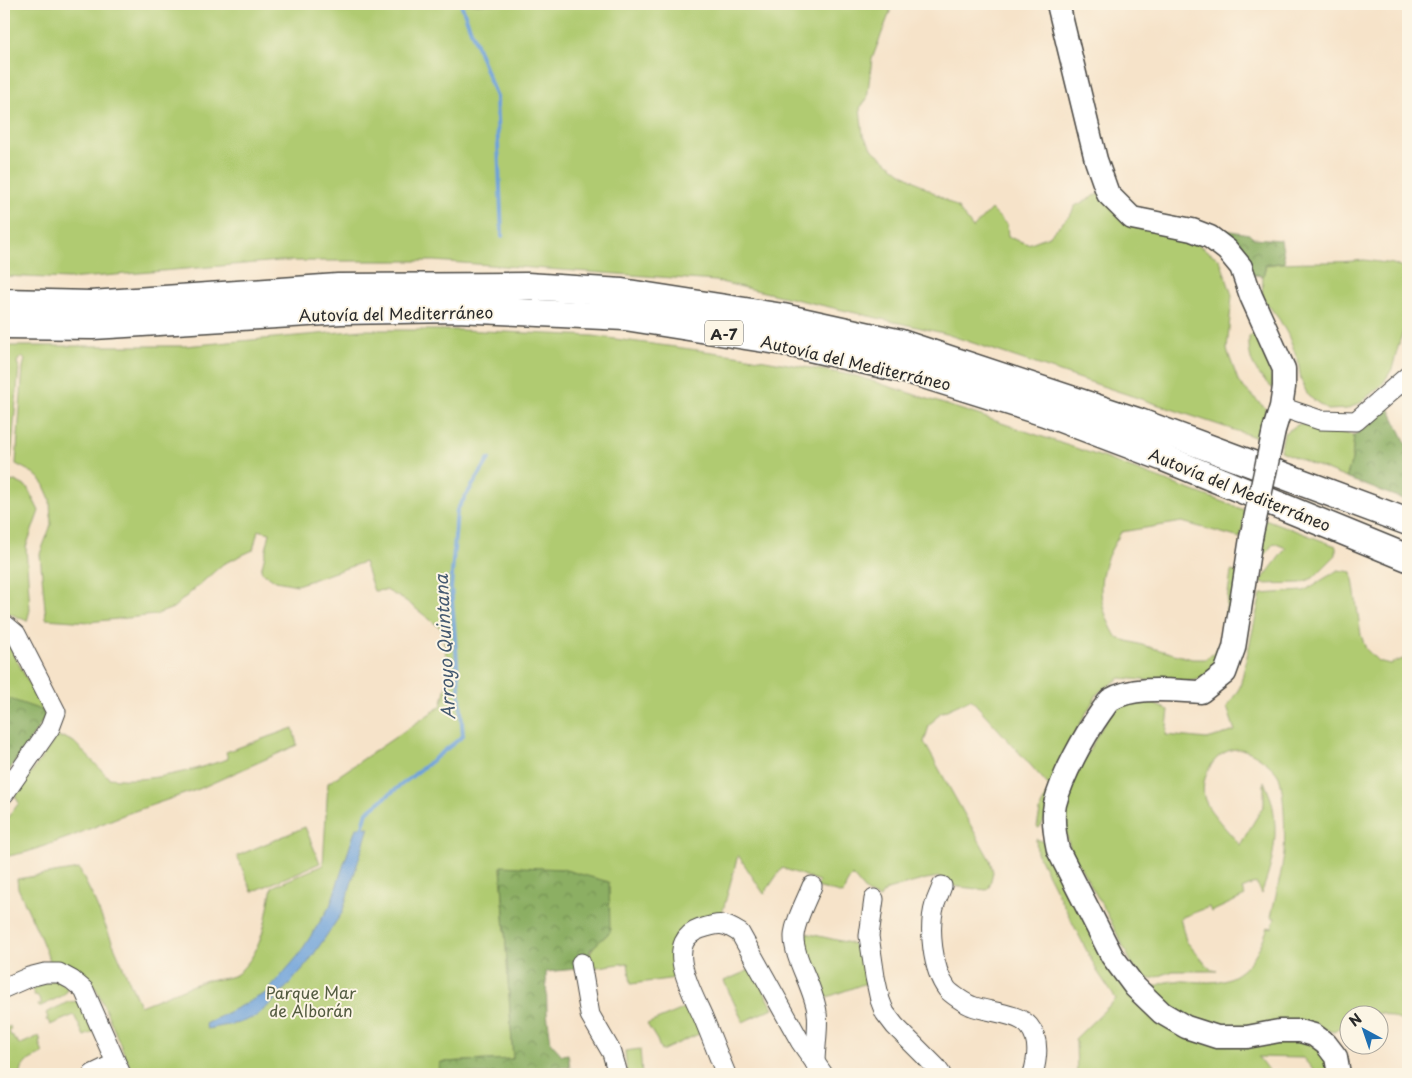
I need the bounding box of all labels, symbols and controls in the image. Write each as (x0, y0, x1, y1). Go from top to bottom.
street label: Autovía del Mediterráneo (299, 299, 494, 327)
road number: A-7 (705, 320, 743, 346)
street label: Autovía del Mediterráneo (759, 328, 954, 396)
street label: Autovía del Mediterráneo (1145, 441, 1335, 537)
water label: Arroyo Quintana (427, 573, 461, 720)
park label: Parque Mar de Alborán (266, 980, 357, 1022)
north arrow (1340, 1006, 1390, 1056)
text: N (1344, 1008, 1366, 1031)

